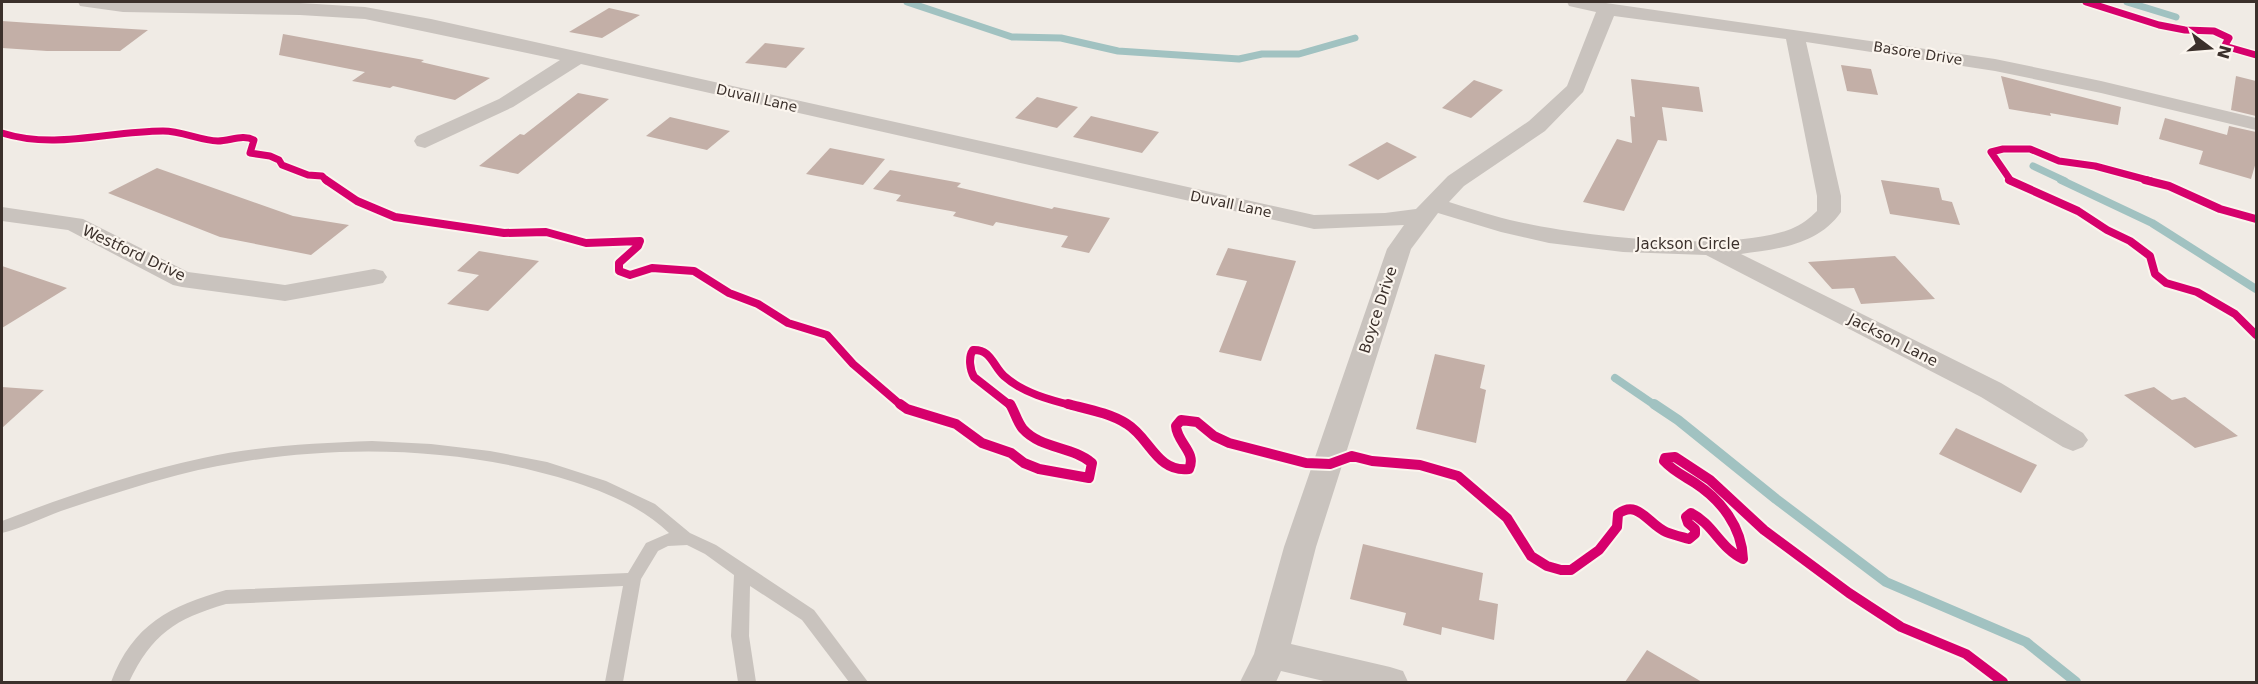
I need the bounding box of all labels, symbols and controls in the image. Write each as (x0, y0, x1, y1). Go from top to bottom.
north arrow (2180, 18, 2240, 78)
street label: Basore Drive (1872, 38, 1964, 68)
text: N (2213, 43, 2235, 61)
street label: Duvall Lane (715, 81, 799, 115)
street label: Duvall Lane (1189, 188, 1273, 220)
street label: Westford Drive (80, 221, 188, 285)
street label: Jackson Circle (1635, 235, 1740, 253)
street label: Boyce Drive (1355, 264, 1401, 356)
street label: Jackson Lane (1844, 309, 1941, 370)

